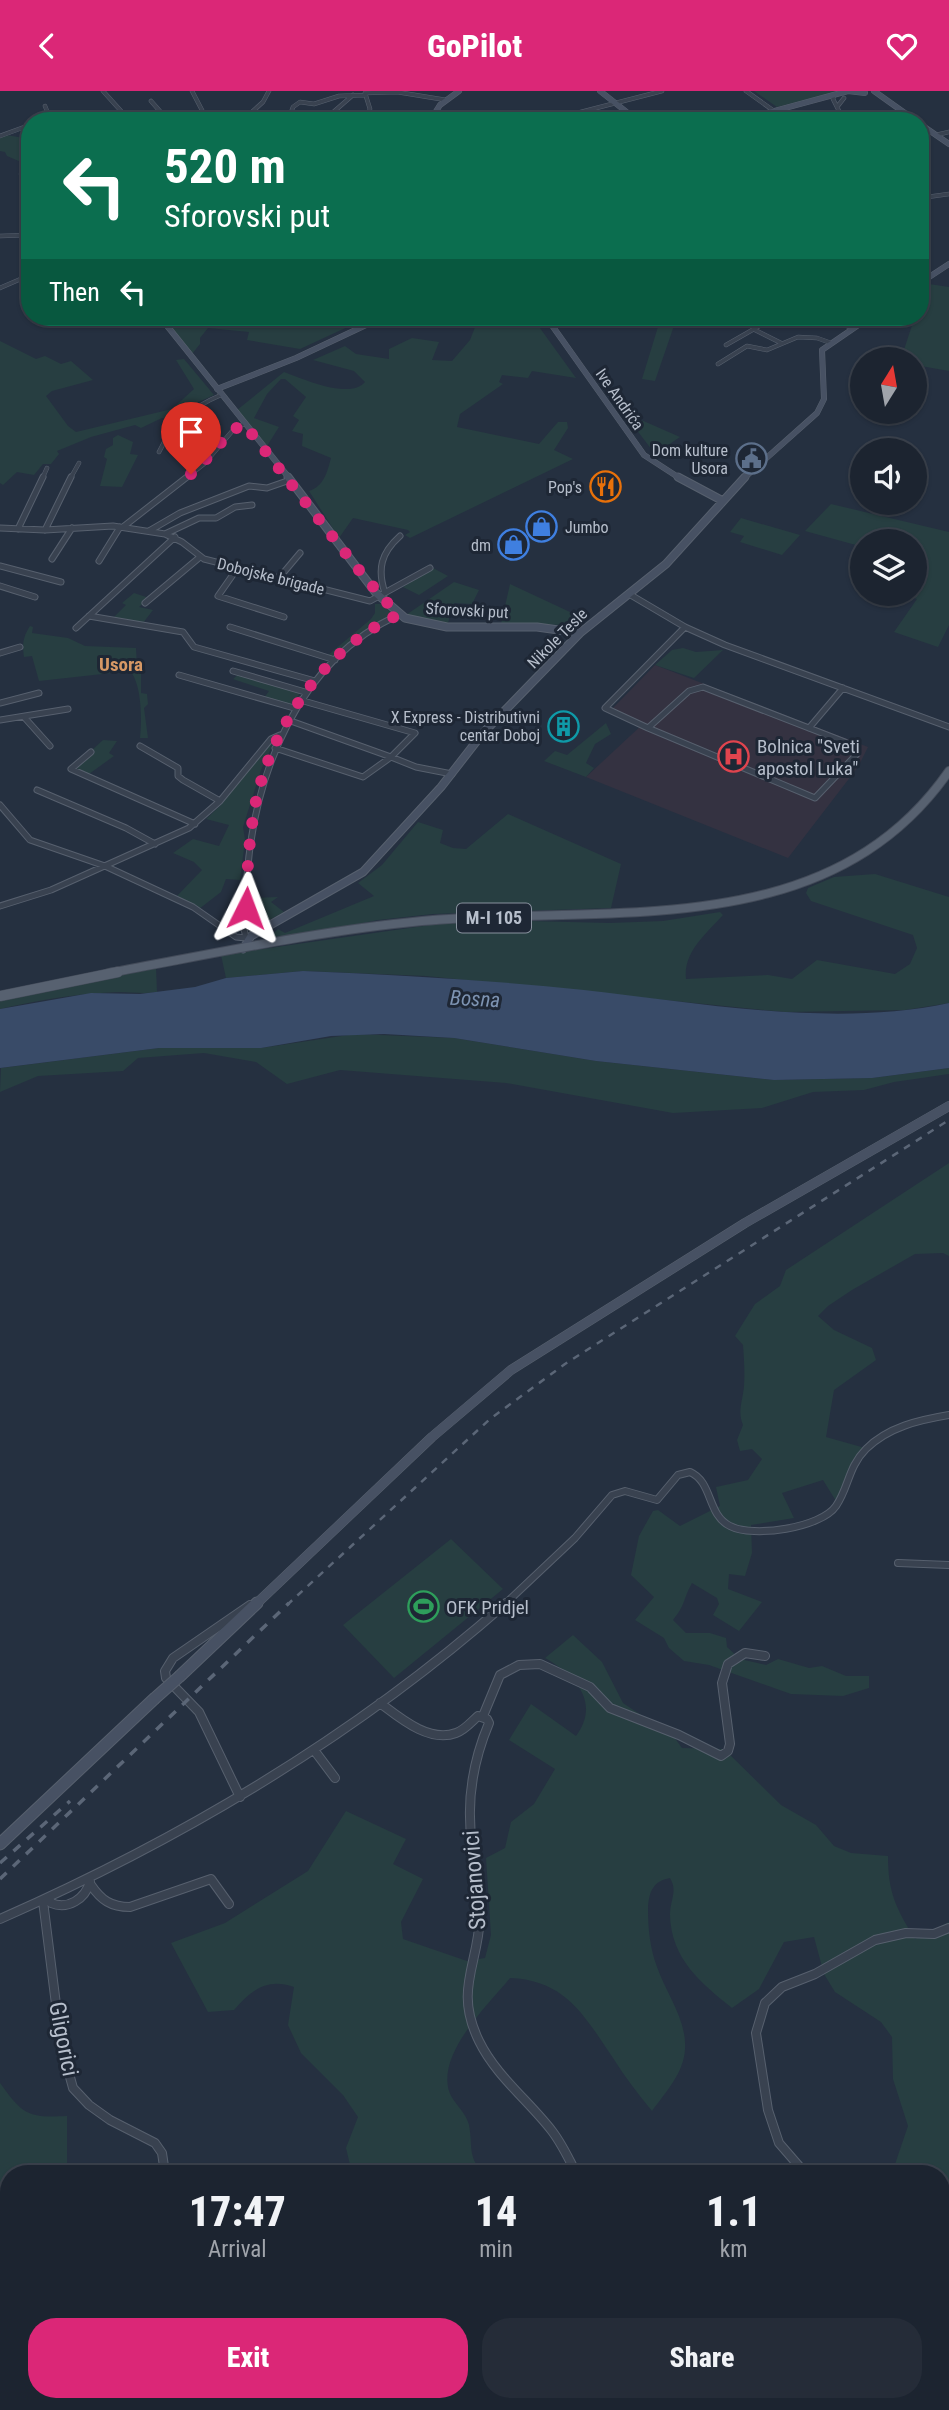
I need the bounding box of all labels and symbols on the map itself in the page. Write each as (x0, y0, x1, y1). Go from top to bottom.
north arrow (850, 347, 928, 423)
street label: Ive Andrića (592, 365, 648, 434)
pin (161, 402, 221, 474)
place label: Dom kulture Usora (652, 441, 728, 478)
public building icon: Dom kulture Usora (734, 442, 768, 476)
restaurant icon: Pop's (588, 470, 622, 504)
place label: Pop's (548, 478, 582, 497)
shop icon: Jumbo (525, 510, 559, 544)
place label: Jumbo (565, 518, 608, 537)
shop icon: dm (497, 528, 531, 562)
place label: dm (471, 536, 491, 555)
street label: Dobojske brigade (215, 554, 326, 599)
street label: Sforovski put (425, 599, 509, 622)
street label: Nikole Tesle (523, 604, 591, 672)
district label: Usora (99, 653, 143, 676)
place label: X Express - Distributivni centar Doboj (391, 708, 540, 745)
building icon: X Express - Distributivni centar Doboj (546, 709, 580, 743)
place label: Bolnica "Sveti apostol Luka" (757, 735, 860, 780)
hospital icon: Bolnica "Sveti apostol Luka" (717, 740, 751, 774)
position arrow (209, 871, 283, 945)
road number: M-I 105 (457, 903, 531, 933)
water label: Bosna (449, 986, 501, 1012)
sports icon: OFK Pridjel (406, 1590, 440, 1624)
place label: OFK Pridjel (446, 1596, 529, 1619)
street label: Stojanovici (458, 1829, 491, 1931)
street label: Gligorici (43, 2000, 84, 2079)

